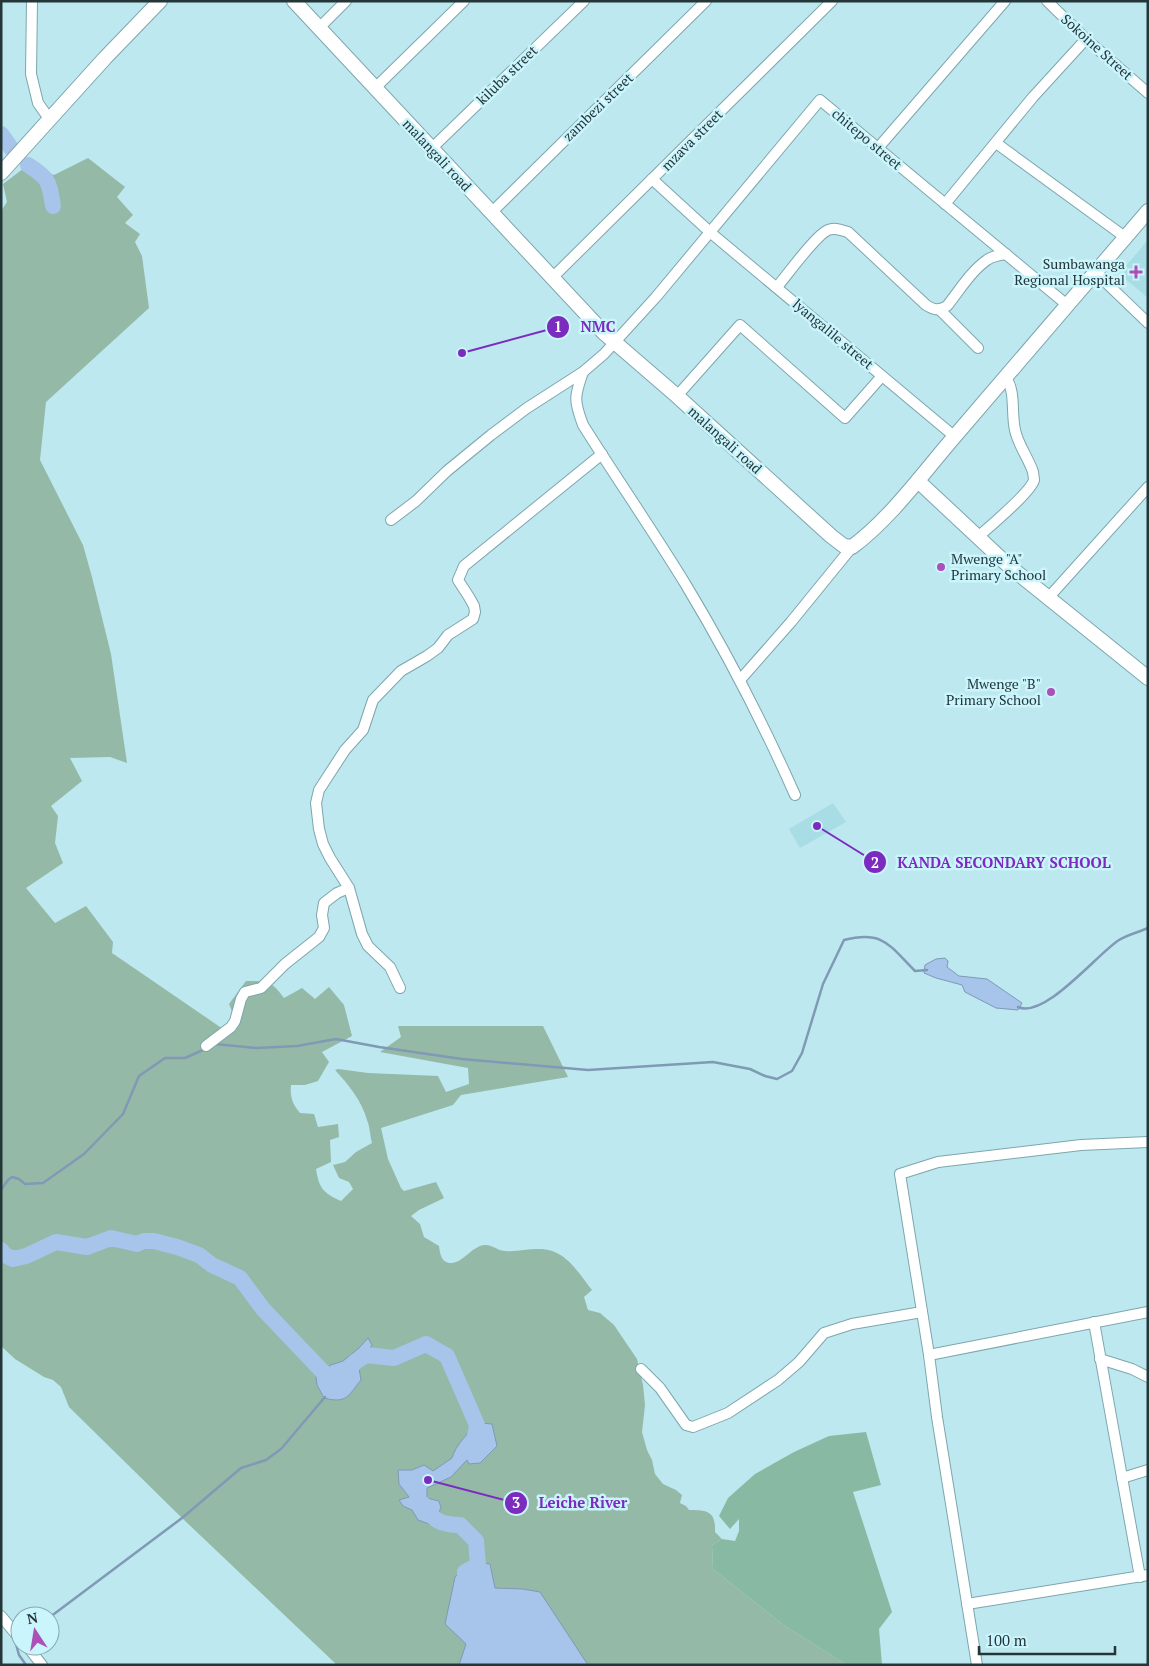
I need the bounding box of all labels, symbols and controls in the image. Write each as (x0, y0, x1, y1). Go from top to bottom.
street label: Sokoine Street (1057, 9, 1138, 84)
street label: kiluba street (472, 40, 542, 108)
street label: zambezi street (558, 68, 638, 145)
street label: mzava street (657, 104, 727, 174)
street label: chitepo street (828, 104, 907, 174)
street label: malangali road (399, 114, 476, 195)
place label: Sumbawanga Regional Hospital (1014, 254, 1125, 289)
marker: Sumbawanga Regional Hospital (1129, 265, 1143, 279)
street label: lyangalile street (789, 294, 878, 374)
callout: NMC (546, 312, 626, 342)
text: 1 (554, 316, 562, 336)
text: NMC (580, 316, 616, 336)
street label: malangali road (684, 401, 766, 478)
place label: Mwenge "A" Primary School (951, 549, 1046, 584)
marker: Mwenge "A" Primary School (935, 561, 947, 573)
place label: Mwenge "B" Primary School (946, 674, 1041, 709)
marker: Mwenge "B" Primary School (1045, 686, 1057, 698)
callout: KANDA SECONDARY SCHOOL (863, 847, 1121, 877)
text: 2 (871, 852, 879, 872)
text: KANDA SECONDARY SCHOOL (897, 852, 1111, 872)
callout: Leiche River (503, 1488, 637, 1518)
text: 3 (512, 1492, 520, 1512)
text: Leiche River (539, 1492, 628, 1512)
north arrow (10, 1606, 60, 1656)
text: N (25, 1607, 40, 1628)
scale bar (979, 1624, 1115, 1656)
text: 100 m (986, 1630, 1027, 1650)

